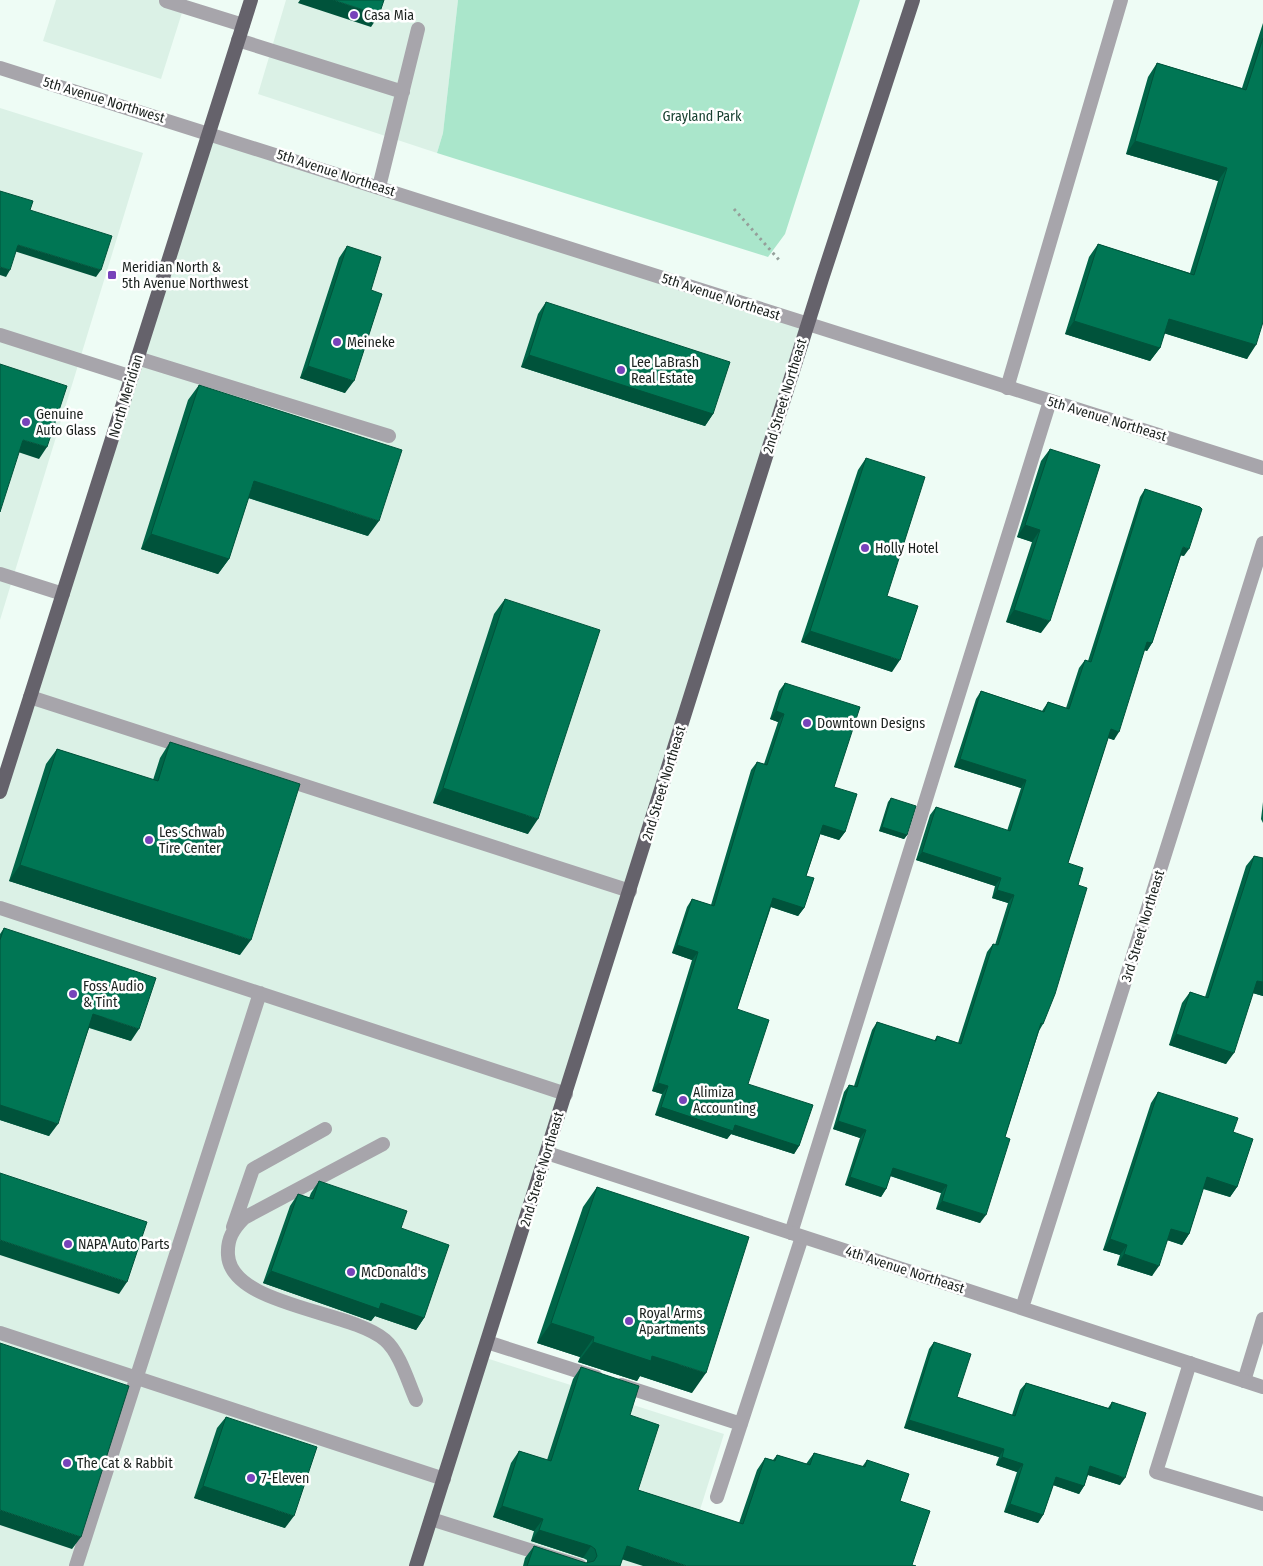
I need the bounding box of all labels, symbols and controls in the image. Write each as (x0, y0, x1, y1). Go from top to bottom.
place label: Casa Mia (364, 7, 414, 24)
marker: Casa Mia (348, 9, 360, 21)
street label: 5th Avenue Northwest (41, 73, 167, 127)
park label: Grayland Park (663, 108, 742, 125)
street label: 5th Avenue Northeast (275, 146, 398, 200)
place label: Meridian North & 5th Avenue Northwest (122, 259, 249, 292)
marker: Meridian North & 5th Avenue Northwest (106, 269, 118, 281)
street label: 5th Avenue Northeast (660, 270, 783, 324)
place label: Meineke (347, 334, 395, 351)
marker: Meineke (331, 336, 343, 348)
street label: 2nd Street Northeast (759, 336, 811, 455)
street label: North Meridian (105, 352, 147, 440)
place label: Lee LaBrash Real Estate (631, 354, 699, 387)
marker: Lee LaBrash Real Estate (615, 364, 627, 376)
street label: 5th Avenue Northeast (1045, 393, 1169, 445)
place label: Genuine Auto Glass (36, 406, 96, 439)
marker: Genuine Auto Glass (20, 416, 32, 428)
place label: Holly Hotel (875, 540, 939, 557)
marker: Holly Hotel (859, 542, 871, 554)
place label: Downtown Designs (817, 715, 925, 732)
marker: Downtown Designs (801, 717, 813, 729)
street label: 2nd Street Northeast (638, 723, 690, 842)
place label: Les Schwab Tire Center (159, 824, 225, 857)
marker: Les Schwab Tire Center (143, 834, 155, 846)
street label: 3rd Street Northeast (1118, 868, 1168, 984)
place label: Foss Audio & Tint (83, 978, 144, 1011)
marker: Foss Audio & Tint (67, 988, 79, 1000)
place label: Alimiza Accounting (693, 1084, 756, 1117)
marker: Alimiza Accounting (677, 1094, 689, 1106)
street label: 2nd Street Northeast (516, 1109, 568, 1228)
place label: NAPA Auto Parts (78, 1236, 170, 1253)
marker: NAPA Auto Parts (62, 1238, 74, 1250)
street label: 4th Avenue Northeast (843, 1243, 967, 1297)
place label: McDonald's (361, 1264, 426, 1281)
marker: McDonald's (345, 1266, 357, 1278)
place label: Royal Arms Apartments (639, 1305, 706, 1338)
marker: Royal Arms Apartments (623, 1315, 635, 1327)
place label: The Cat & Rabbit (77, 1455, 173, 1472)
marker: The Cat & Rabbit (61, 1457, 73, 1469)
place label: 7-Eleven (261, 1470, 309, 1487)
marker: 7-Eleven (245, 1472, 257, 1484)

